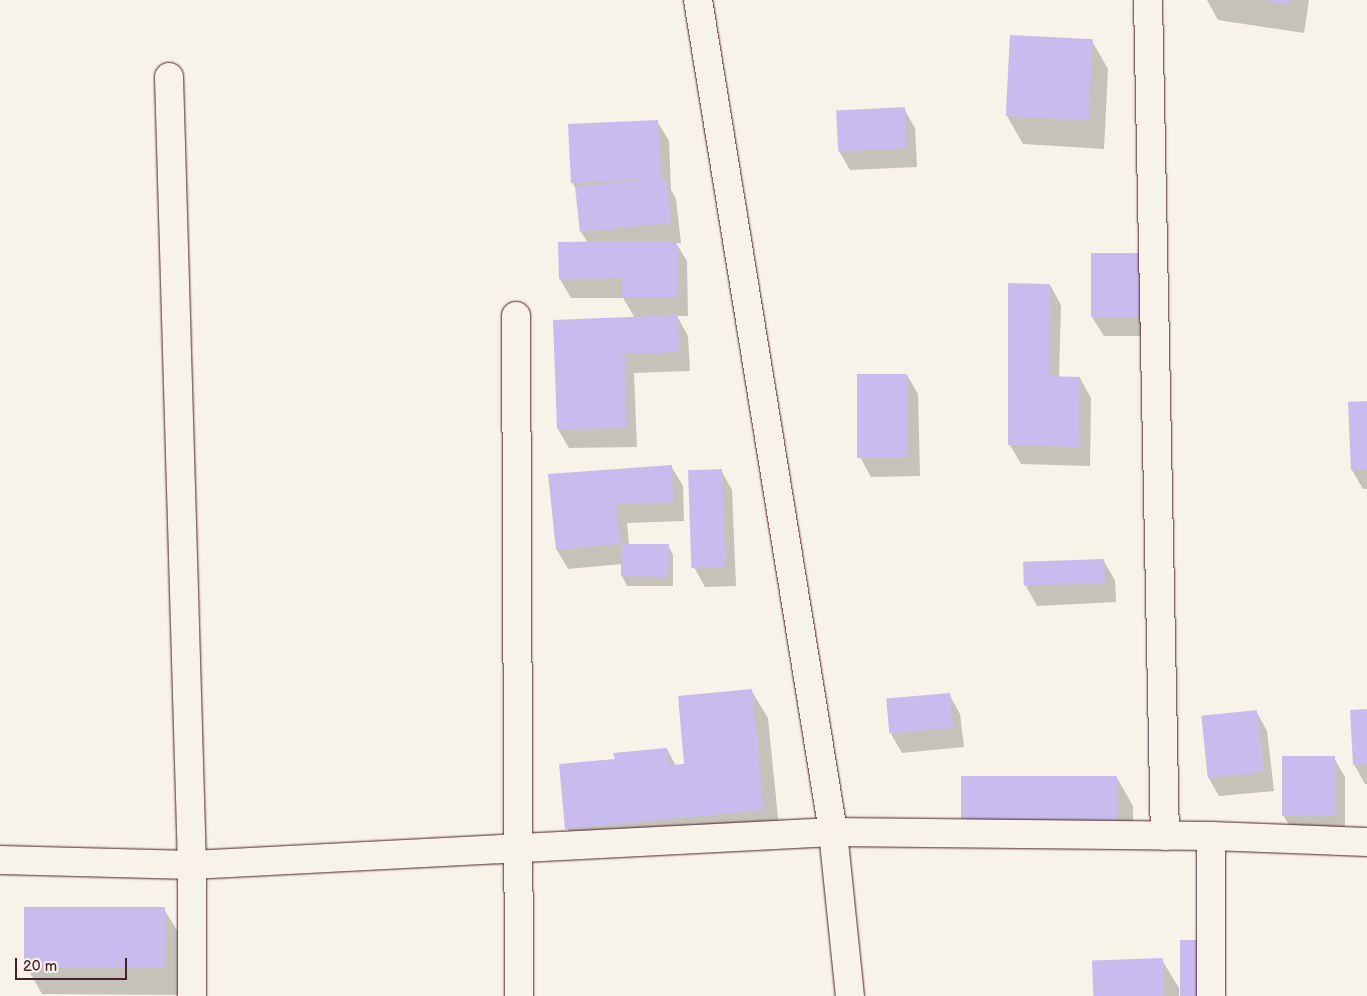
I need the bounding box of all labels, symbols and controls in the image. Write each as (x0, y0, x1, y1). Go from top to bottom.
scale bar (18, 948, 130, 980)
text: 20 m (23, 957, 57, 976)

